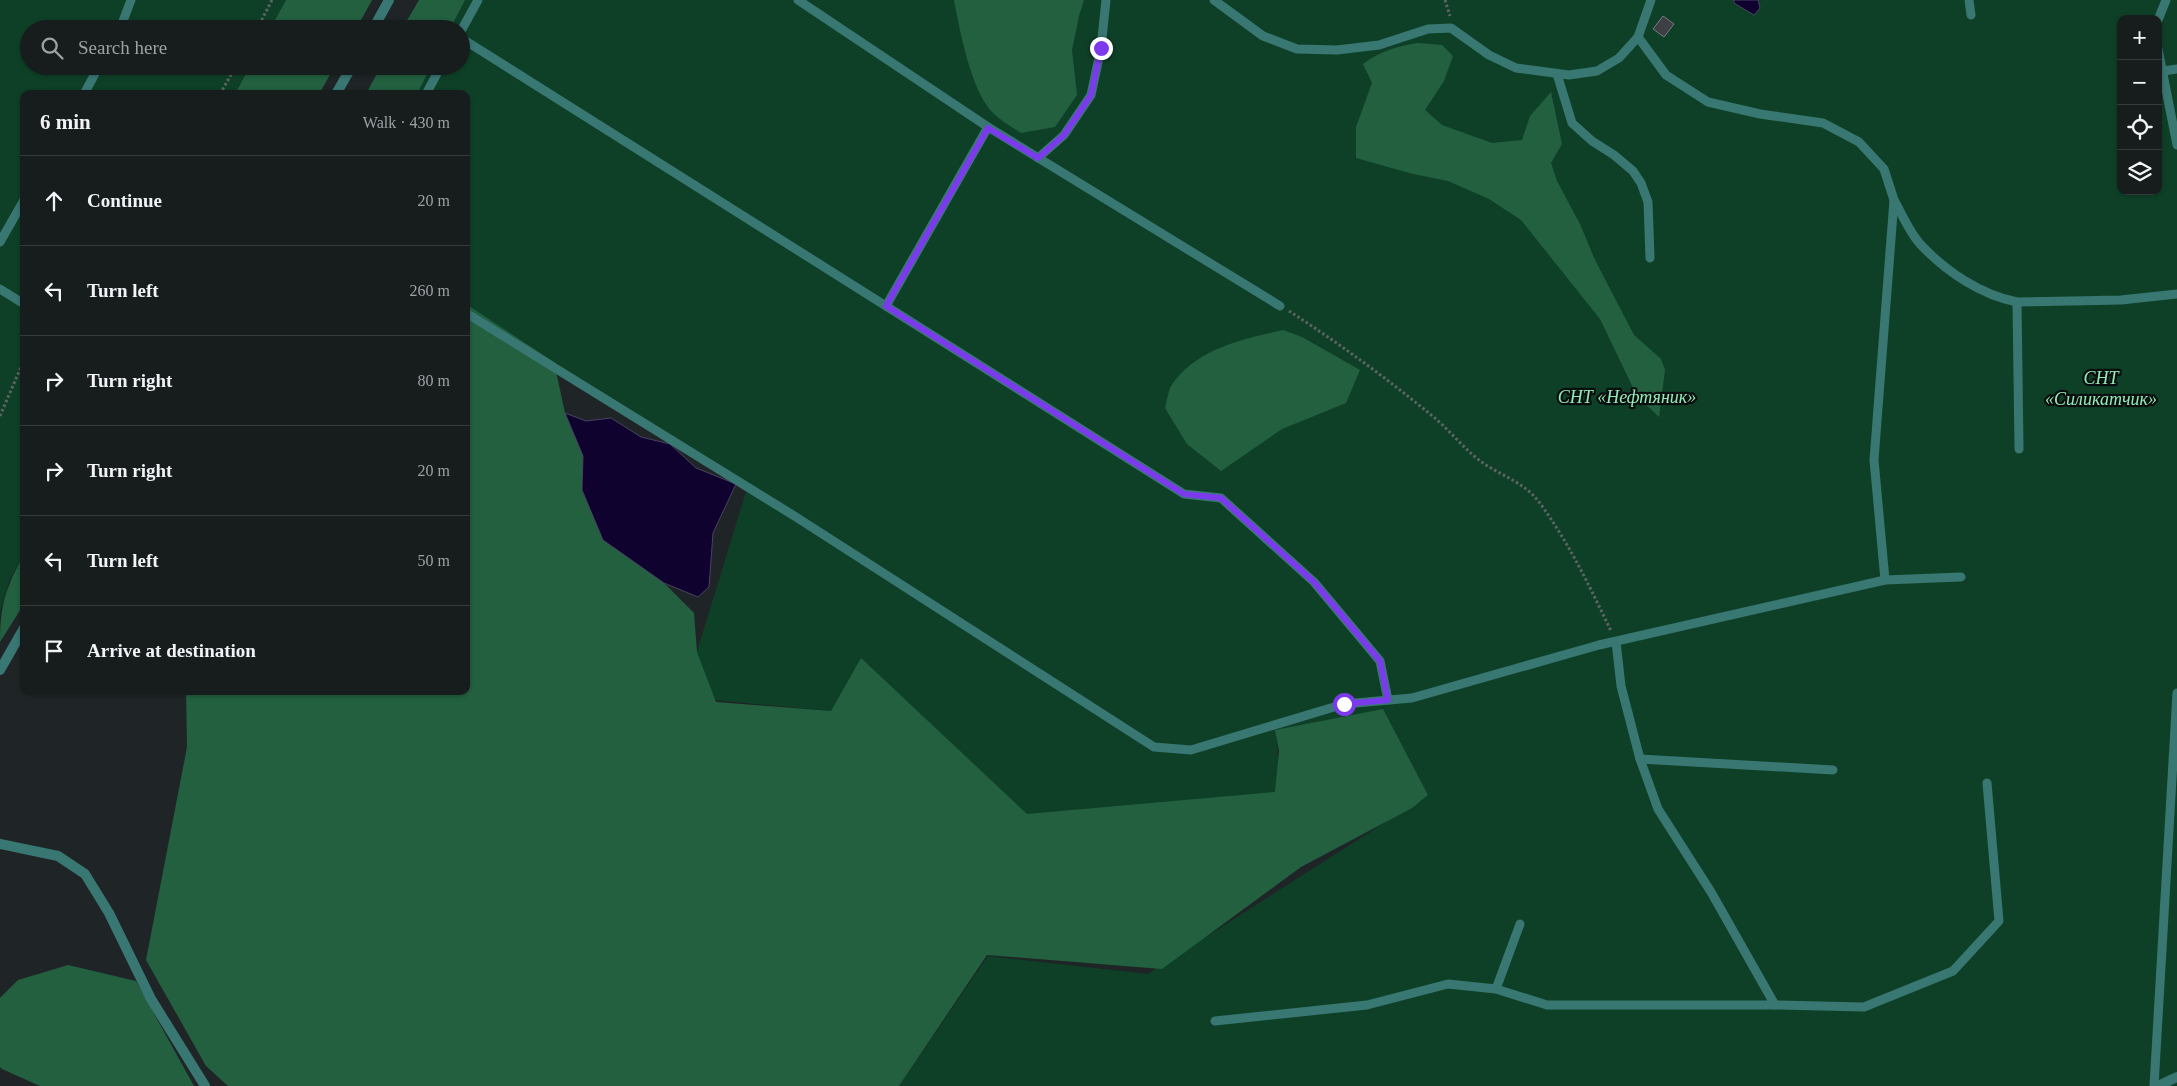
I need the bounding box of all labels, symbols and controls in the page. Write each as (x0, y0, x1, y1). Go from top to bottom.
map controls (2117, 15, 2162, 195)
button: + (2117, 15, 2162, 60)
search box (20, 20, 470, 75)
icon: search (38, 34, 66, 62)
text: Search here (78, 37, 167, 58)
route end (1090, 37, 1113, 60)
button: − (2117, 60, 2162, 105)
button: locate (2117, 105, 2162, 150)
text: 6 min (40, 110, 91, 134)
text: Walk · 430 m (363, 114, 450, 131)
button: layers (2117, 150, 2162, 195)
icon: ahead (40, 187, 68, 215)
text: Continue (87, 190, 162, 211)
text: 20 m (418, 192, 450, 209)
icon: left (40, 277, 68, 305)
text: Turn left (87, 280, 159, 301)
text: 260 m (410, 282, 450, 299)
icon: right (40, 367, 68, 395)
park label: СНТ «Силикатчик» (2045, 368, 2157, 409)
text: Turn right (87, 370, 172, 391)
text: 80 m (418, 372, 450, 389)
park label: СНТ «Нефтяник» (1558, 387, 1696, 407)
icon: right (40, 457, 68, 485)
text: Turn right (87, 460, 172, 481)
text: 20 m (418, 462, 450, 479)
icon: left (40, 547, 68, 575)
text: Turn left (87, 550, 159, 571)
text: 50 m (418, 552, 450, 569)
icon: arrive (40, 637, 68, 665)
text: Arrive at destination (87, 640, 256, 661)
route start (1333, 693, 1356, 716)

